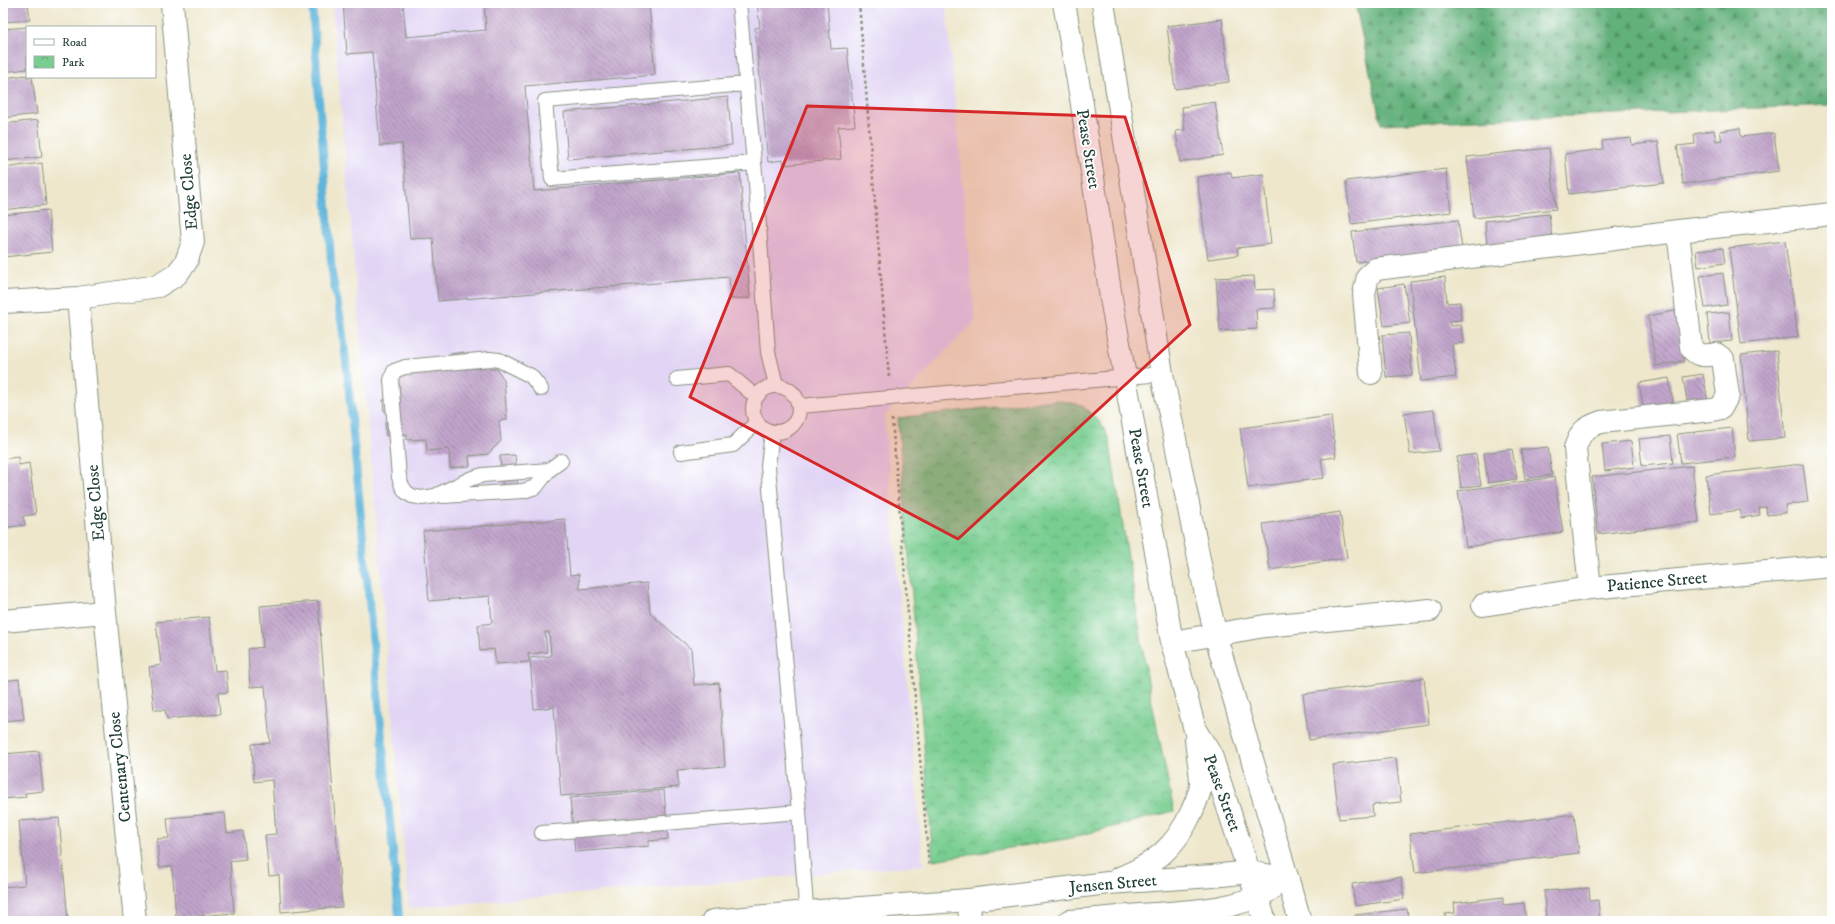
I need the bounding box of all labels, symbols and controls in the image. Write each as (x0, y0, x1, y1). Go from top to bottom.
legend (26, 26, 156, 78)
text: Road (62, 35, 87, 50)
text: Park (62, 55, 84, 70)
street label: Pease Street (1071, 108, 1105, 191)
street label: Edge Close (175, 153, 203, 231)
street label: Pease Street (1123, 426, 1159, 510)
street label: Edge Close (82, 464, 110, 542)
street label: Patience Street (1606, 567, 1709, 597)
street label: Centenary Close (103, 711, 137, 823)
street label: Pease Street (1198, 751, 1246, 835)
street label: Jensen Street (1066, 869, 1158, 899)

